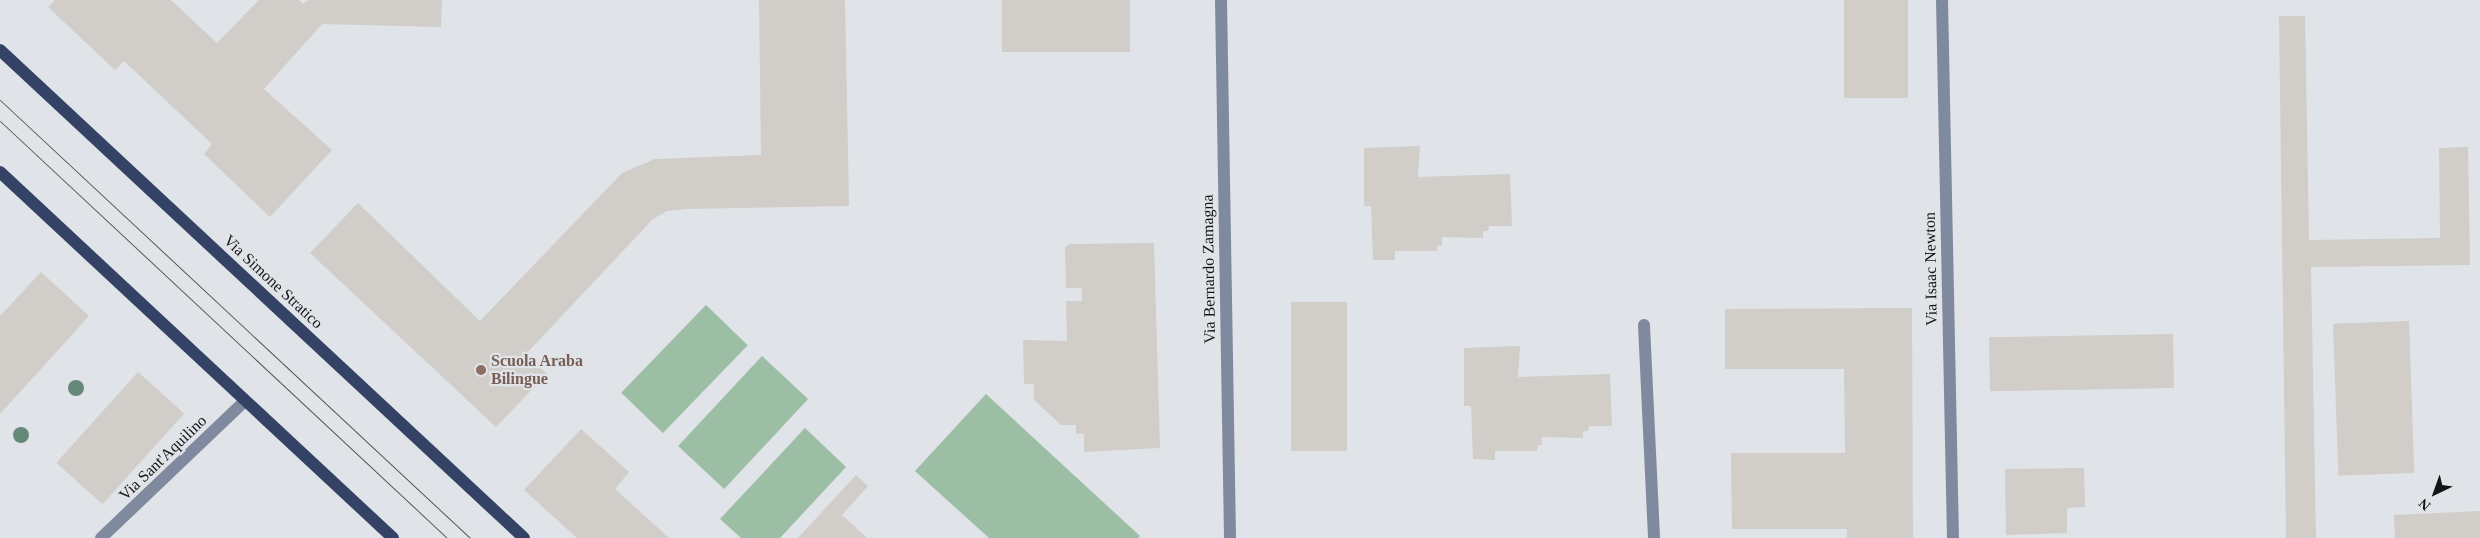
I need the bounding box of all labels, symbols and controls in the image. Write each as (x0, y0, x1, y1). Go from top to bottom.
street label: Via Bernardo Zamagna (1198, 194, 1220, 344)
street label: Via Isaac Newton (1920, 212, 1942, 326)
street label: Via Simone Stratico (219, 231, 327, 333)
place label: Scuola Araba Bilingue (491, 351, 584, 389)
marker: Scuola Araba Bilingue (475, 364, 487, 376)
street label: Via Sant'Aquilino (115, 411, 211, 505)
north arrow (2410, 468, 2460, 518)
text: N (2416, 496, 2433, 513)

